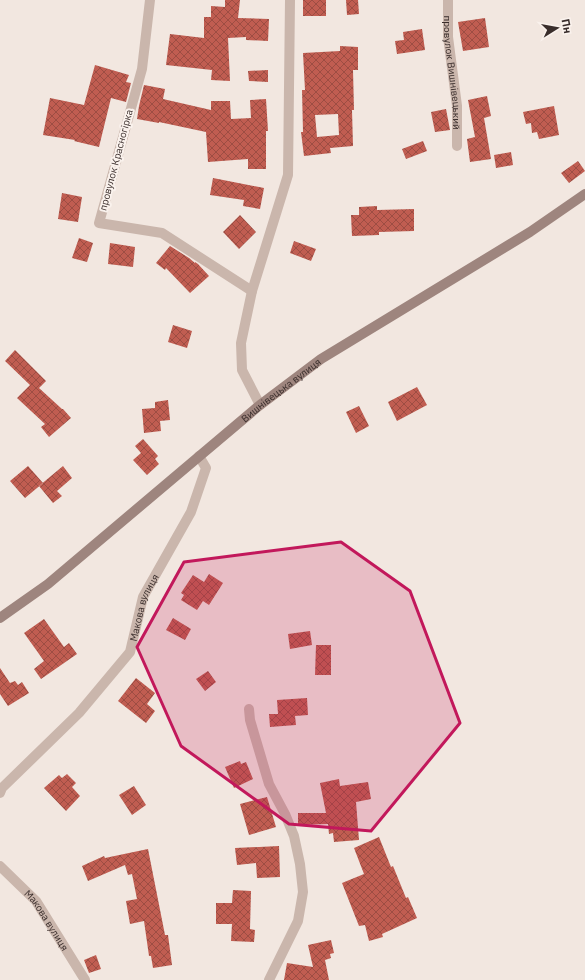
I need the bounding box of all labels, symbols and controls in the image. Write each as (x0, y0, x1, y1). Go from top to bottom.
north arrow (537, 8, 577, 48)
street label: провулок Вишнівецький (442, 15, 464, 130)
text: Пн (559, 18, 575, 35)
street label: провулок Красногірка (96, 107, 136, 212)
street label: Вишнівецька вулиця (238, 355, 323, 425)
street label: Макова вулиця (126, 572, 161, 643)
street label: Макова вулиця (22, 887, 72, 953)

